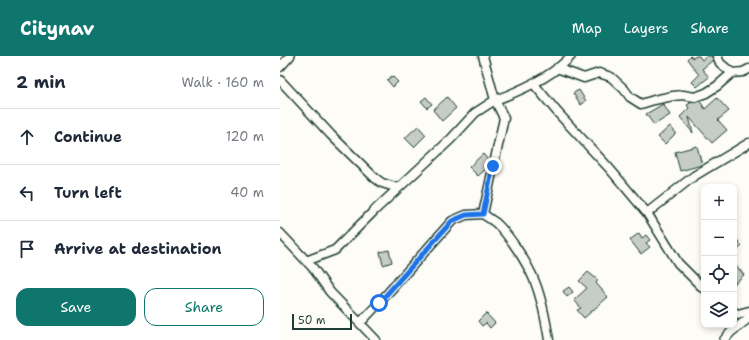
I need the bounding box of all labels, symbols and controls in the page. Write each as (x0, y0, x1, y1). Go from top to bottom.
text: Citynav (20, 16, 94, 41)
text: Map (572, 19, 602, 37)
text: Layers (624, 19, 668, 37)
text: Share (690, 19, 729, 37)
text: 2 min (16, 71, 66, 93)
text: Walk · 160 m (182, 74, 264, 91)
icon: ahead (16, 126, 38, 148)
text: Continue (54, 127, 122, 147)
text: 120 m (226, 128, 264, 145)
route end (484, 157, 502, 175)
icon: left (16, 182, 38, 204)
text: Turn left (54, 183, 122, 203)
text: 40 m (230, 184, 264, 201)
map controls (701, 184, 737, 328)
button: + (701, 184, 737, 220)
button: − (701, 220, 737, 256)
icon: arrive (16, 238, 38, 260)
text: Arrive at destination (54, 239, 222, 259)
button: locate (701, 256, 737, 292)
button: Save (16, 288, 136, 326)
button: Share (144, 288, 264, 326)
button: layers (701, 292, 737, 328)
route start (370, 294, 388, 312)
scale bar (292, 312, 352, 331)
text: 50 m (298, 313, 326, 328)

